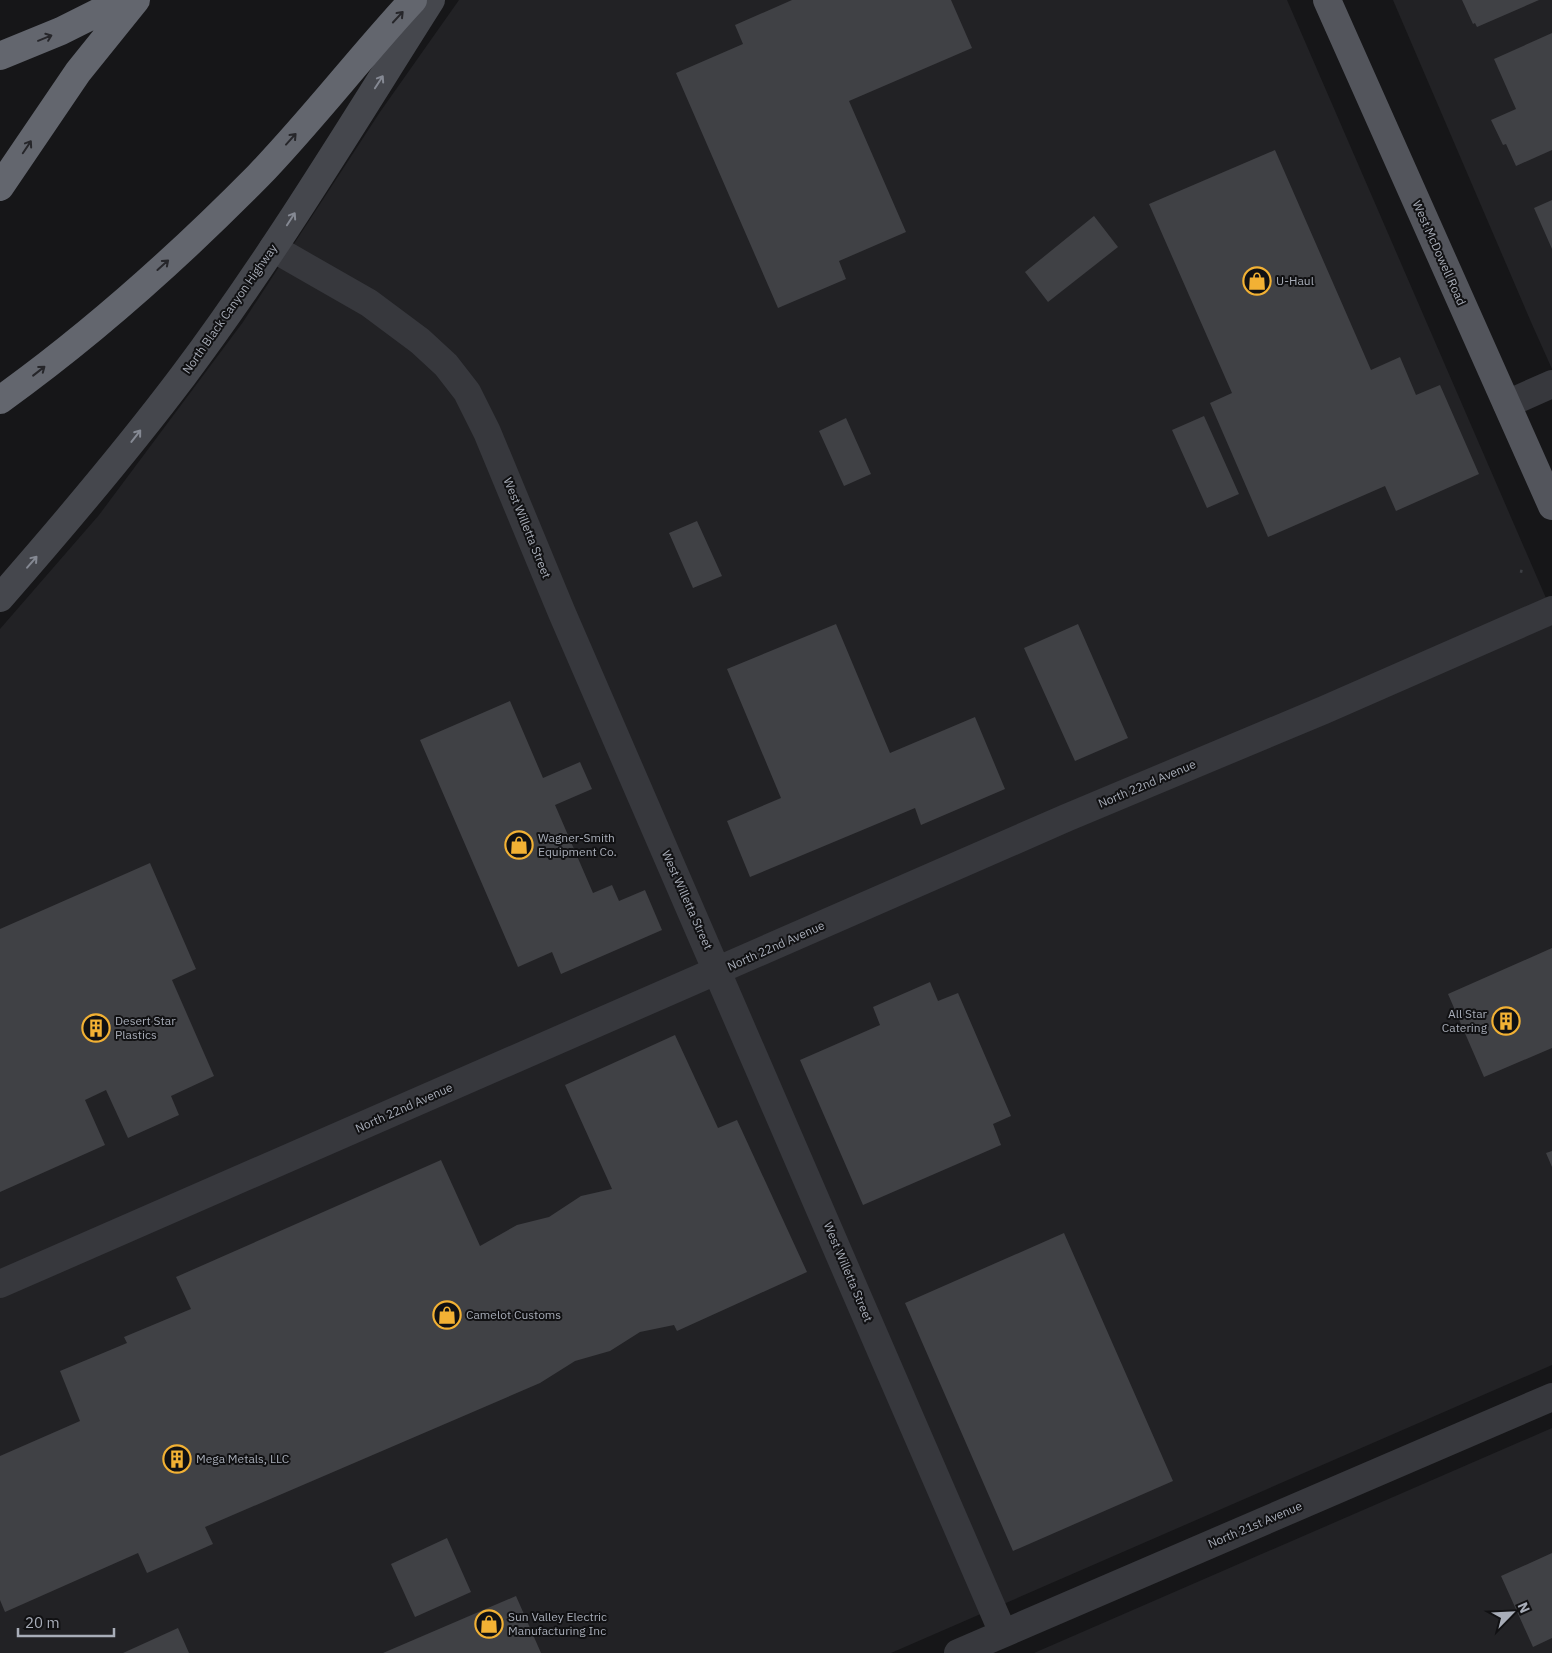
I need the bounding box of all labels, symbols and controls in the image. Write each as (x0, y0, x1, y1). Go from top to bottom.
one-way arrow (392, 10, 404, 23)
one-way arrow (37, 32, 52, 42)
one-way arrow (374, 76, 384, 90)
one-way arrow (285, 133, 297, 146)
one-way arrow (22, 140, 32, 154)
street label: West McDowell Road (1410, 198, 1469, 307)
one-way arrow (286, 212, 297, 226)
street label: North Black Canyon Highway (179, 241, 280, 377)
one-way arrow (156, 259, 169, 271)
shop icon: U-Haul (1242, 266, 1272, 296)
place label: U-Haul (1276, 273, 1314, 288)
one-way arrow (32, 365, 45, 376)
one-way arrow (130, 430, 141, 443)
street label: West Willetta Street (500, 475, 554, 580)
one-way arrow (26, 555, 38, 568)
street label: North 22nd Avenue (1096, 756, 1198, 811)
shop icon: Wagner-Smith Equipment Co. (504, 830, 534, 860)
place label: Wagner-Smith Equipment Co. (538, 830, 617, 859)
street label: West Willetta Street (659, 848, 716, 952)
street label: North 22nd Avenue (725, 917, 827, 974)
place label: All Star Catering (1442, 1006, 1488, 1035)
building icon: All Star Catering (1491, 1006, 1521, 1036)
building icon: Desert Star Plastics (81, 1013, 111, 1043)
place label: Desert Star Plastics (115, 1013, 176, 1042)
street label: North 22nd Avenue (353, 1079, 455, 1136)
street label: West Willetta Street (821, 1220, 876, 1324)
shop icon: Camelot Customs (432, 1300, 462, 1330)
place label: Camelot Customs (466, 1307, 561, 1322)
building icon: Mega Metals, LLC (162, 1444, 192, 1474)
place label: Mega Metals, LLC (196, 1451, 290, 1466)
street label: North 21st Avenue (1205, 1498, 1304, 1551)
north arrow (1487, 1588, 1537, 1638)
text: N (1514, 1599, 1534, 1616)
scale bar (18, 1606, 114, 1638)
shop icon: Sun Valley Electric Manufacturing Inc (474, 1609, 504, 1639)
place label: Sun Valley Electric Manufacturing Inc (508, 1609, 607, 1638)
text: 20 m (25, 1613, 60, 1632)

